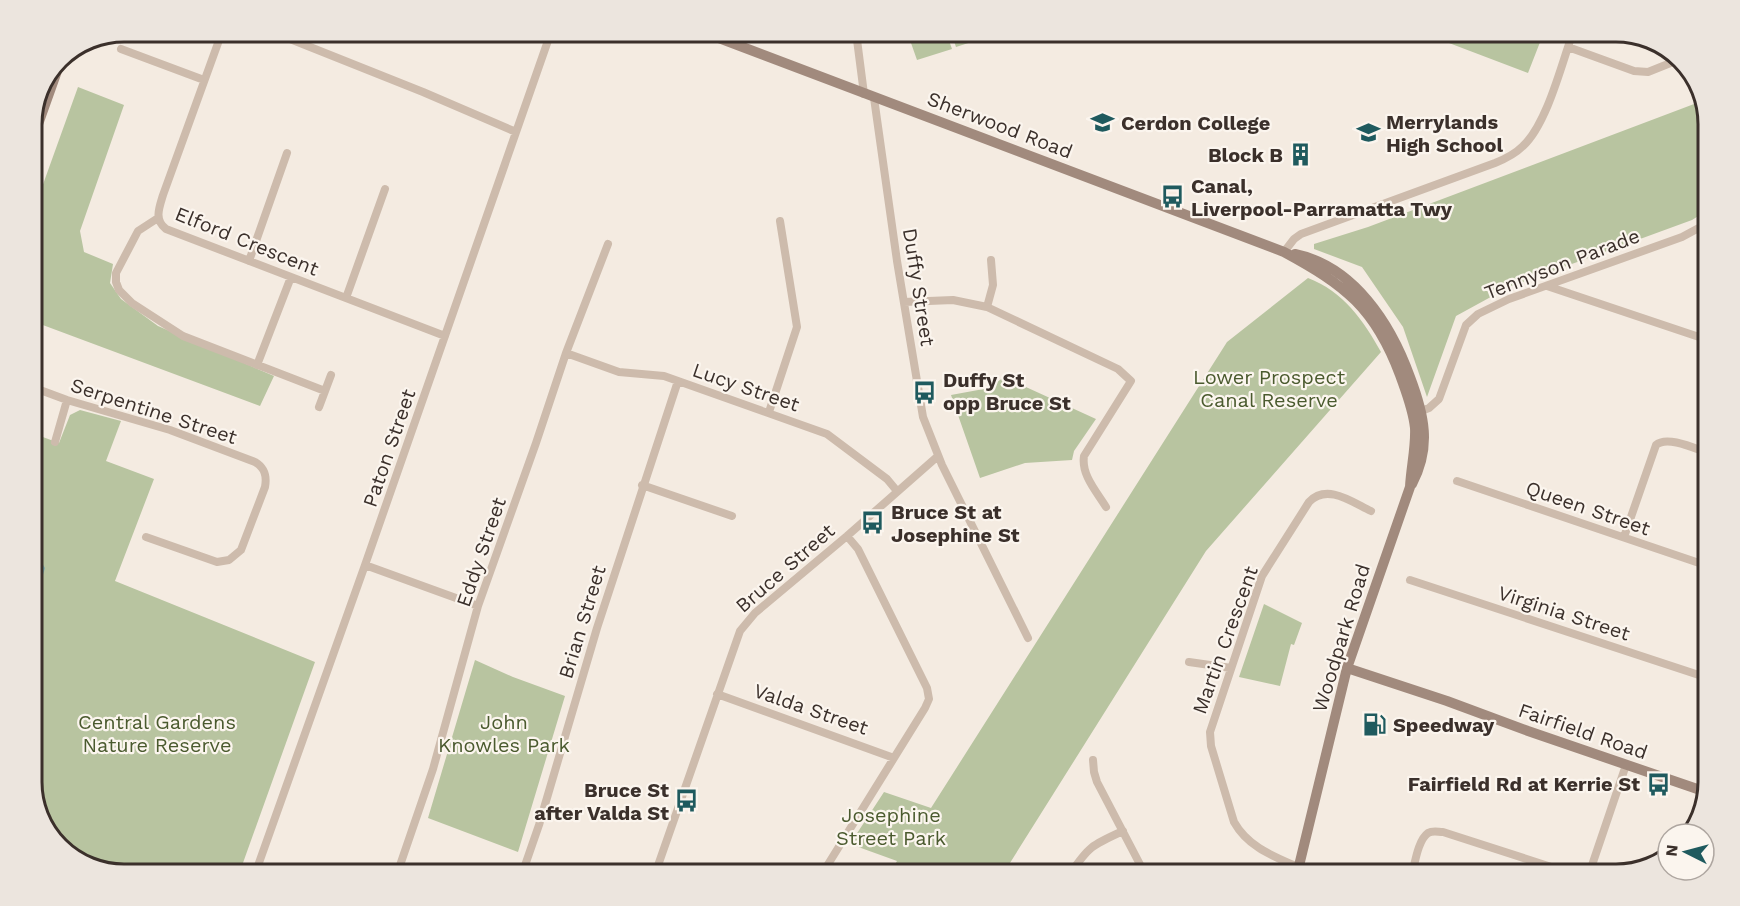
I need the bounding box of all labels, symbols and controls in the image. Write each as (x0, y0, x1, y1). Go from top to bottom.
street label: Sherwood Road (924, 86, 1076, 164)
school or university icon: Cerdon College (1090, 110, 1116, 136)
place label: Merrylands High School (1386, 110, 1504, 157)
place label: Cerdon College (1121, 111, 1270, 135)
school or university icon: Merrylands High School (1355, 120, 1381, 146)
building icon: Block B (1288, 142, 1314, 168)
place label: Block B (1208, 143, 1283, 167)
place label: Canal, Liverpool-Parramatta Twy (1191, 174, 1453, 221)
bus stop icon: Canal, Liverpool-Parramatta Twy (1160, 184, 1186, 210)
street label: Elford Crescent (172, 201, 323, 281)
street label: Tennyson Parade (1481, 223, 1643, 305)
street label: Duffy Street (898, 226, 940, 348)
street label: Lucy Street (689, 357, 803, 417)
park label: Lower Prospect Canal Reserve (1193, 365, 1346, 412)
place label: Duffy St opp Bruce St (943, 368, 1071, 415)
street label: Serpentine Street (68, 373, 241, 449)
bus stop icon: Duffy St opp Bruce St (912, 379, 938, 405)
street label: Paton Street (358, 385, 421, 510)
street label: Queen Street (1523, 476, 1654, 541)
street label: Eddy Street (451, 493, 511, 610)
place label: Bruce St at Josephine St (891, 500, 1020, 547)
bus stop icon: Bruce St at Josephine St (860, 510, 886, 536)
street label: Bruce Street (731, 518, 840, 618)
street label: Woodpark Road (1307, 561, 1375, 715)
street label: Brian Street (553, 562, 611, 682)
street label: Martin Crescent (1187, 562, 1263, 717)
street label: Virginia Street (1495, 580, 1634, 646)
street label: Valda Street (751, 678, 872, 740)
street label: Fairfield Road (1515, 698, 1651, 764)
park label: Central Gardens Nature Reserve (78, 710, 236, 757)
park label: John Knowles Park (438, 710, 570, 757)
fuel station icon: Speedway (1362, 712, 1388, 738)
place label: Speedway (1393, 713, 1495, 737)
bus stop icon: Fairfield Rd at Kerrie St (1645, 771, 1671, 797)
place label: Fairfield Rd at Kerrie St (1408, 772, 1640, 796)
place label: Bruce St after Valda St (534, 778, 669, 825)
bus stop icon: Bruce St after Valda St (674, 788, 700, 814)
park label: Josephine Street Park (836, 803, 946, 850)
north arrow (1656, 822, 1716, 882)
text: N (1662, 844, 1682, 857)

